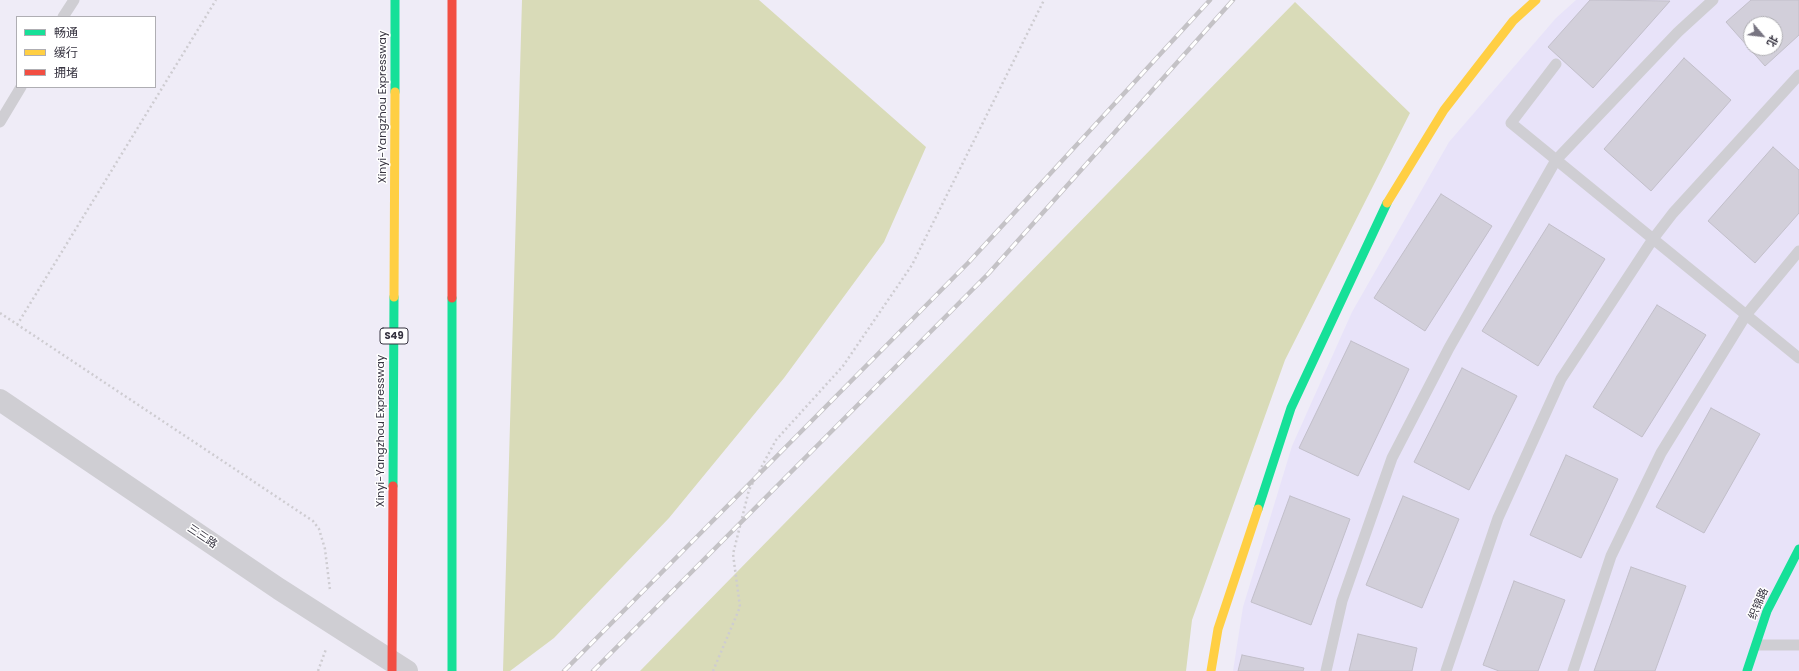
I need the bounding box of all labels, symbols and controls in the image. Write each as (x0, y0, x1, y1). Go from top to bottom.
legend (16, 16, 156, 88)
north arrow (1743, 16, 1783, 56)
text: 畅通 (54, 24, 78, 41)
street label: Xinyi-Yangzhou Expressway (376, 31, 390, 183)
text: 北 (1763, 33, 1782, 50)
text: 缓行 (54, 44, 78, 61)
text: 拥堵 (54, 64, 78, 81)
road number: S49 (380, 328, 408, 344)
street label: Xinyi-Yangzhou Expressway (374, 355, 388, 507)
street label: 三三路 (185, 522, 219, 552)
street label: 织锦路 (1746, 586, 1772, 622)

